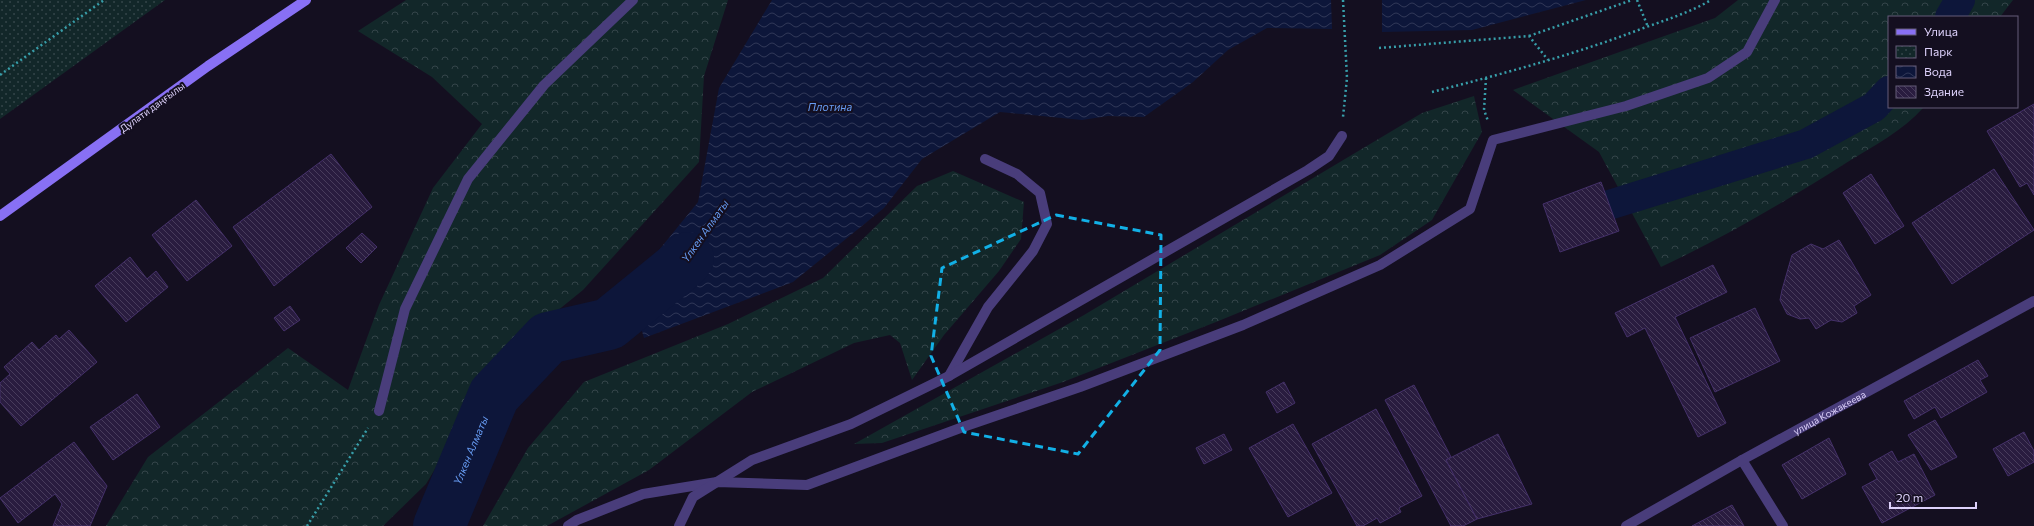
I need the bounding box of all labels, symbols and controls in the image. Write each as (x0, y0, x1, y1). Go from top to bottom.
legend (1888, 16, 2018, 108)
text: Улица (1924, 24, 1958, 38)
text: Парк (1924, 44, 1953, 58)
text: Вода (1924, 64, 1952, 78)
street label: Дулати даңғылы (117, 79, 187, 135)
text: Здание (1924, 84, 1964, 98)
water label: Плотина (808, 100, 853, 113)
water label: Үлкен Алматы (678, 197, 731, 264)
street label: улица Кожакеева (1791, 388, 1868, 437)
water label: Үлкен Алматы (450, 414, 490, 486)
scale bar (1890, 484, 1976, 510)
text: 20 m (1896, 490, 1923, 504)

